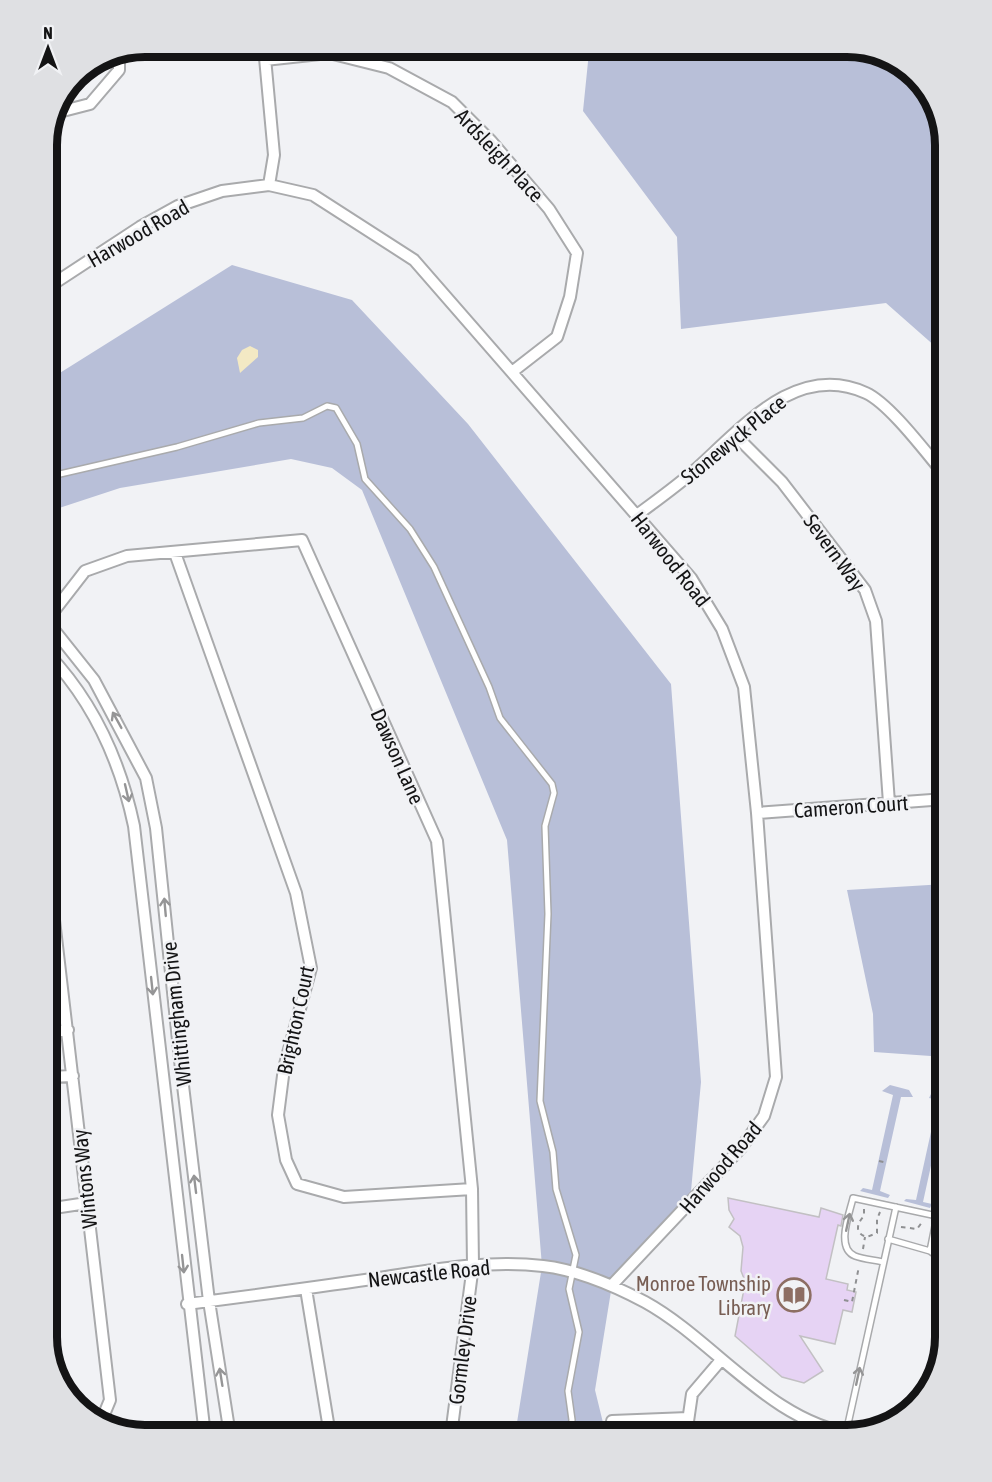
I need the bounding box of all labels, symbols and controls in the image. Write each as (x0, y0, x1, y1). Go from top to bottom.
north arrow (18, 18, 78, 78)
text: N (43, 24, 53, 42)
street label: Ardsleigh Place (451, 103, 549, 207)
street label: Harwood Road (83, 194, 193, 272)
street label: Stonewyck Place (676, 389, 790, 489)
street label: Harwood Road (627, 507, 715, 611)
street label: Severn Way (799, 509, 871, 595)
street label: Dawson Lane (366, 705, 430, 807)
one-way arrow (111, 712, 122, 730)
one-way arrow (122, 783, 133, 803)
street label: Cameron Court (793, 790, 909, 822)
one-way arrow (159, 897, 170, 917)
street label: Whittingham Drive (156, 941, 196, 1087)
street label: Brighton Court (272, 963, 318, 1077)
one-way arrow (147, 976, 158, 996)
street label: Harwood Road (674, 1116, 766, 1218)
street label: Wintons Way (67, 1128, 101, 1230)
one-way arrow (189, 1175, 200, 1195)
one-way arrow (843, 1213, 854, 1233)
one-way arrow (178, 1253, 189, 1273)
street label: Newcastle Road (367, 1255, 491, 1291)
place label: Monroe Township Library (636, 1271, 771, 1319)
library icon: Monroe Township Library (776, 1277, 812, 1313)
street label: Gormley Drive (443, 1294, 481, 1406)
one-way arrow (853, 1366, 865, 1385)
one-way arrow (216, 1368, 227, 1388)

